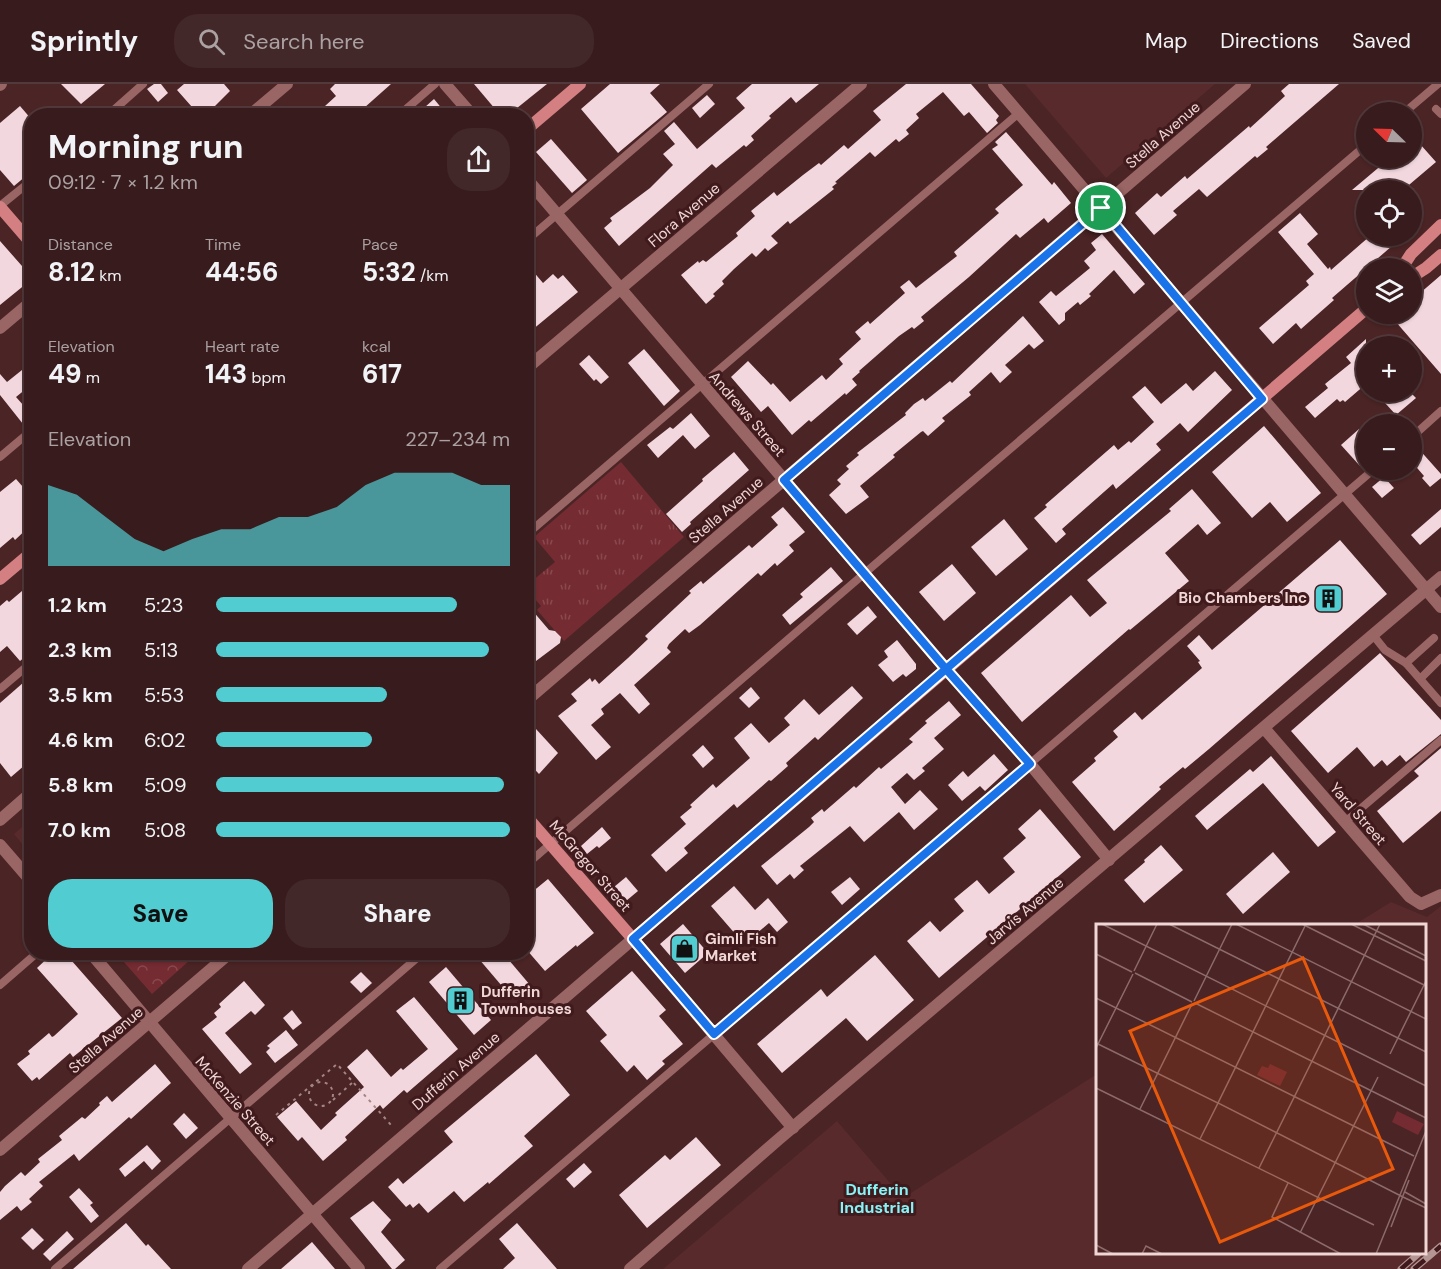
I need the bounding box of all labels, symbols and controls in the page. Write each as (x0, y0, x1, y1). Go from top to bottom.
search box (174, 14, 594, 68)
text: Sprintly (30, 23, 138, 60)
icon: search (195, 25, 228, 58)
text: Search here (243, 27, 365, 56)
text: Map (1145, 27, 1187, 55)
text: Directions (1220, 27, 1319, 55)
text: Saved (1352, 27, 1411, 55)
street label: Stella Avenue (1121, 97, 1205, 173)
north arrow (1356, 102, 1422, 168)
map controls (1356, 102, 1422, 480)
text: Morning run (48, 125, 243, 168)
button: share (447, 128, 510, 191)
text: 09:12 · 7 × 1.2 km (48, 169, 198, 195)
street label: Flora Avenue (644, 178, 724, 252)
button: locate (1356, 180, 1422, 246)
pin (1075, 182, 1126, 233)
icon: arrive (1084, 191, 1117, 224)
text: Distance (48, 234, 113, 255)
text: Time (205, 234, 241, 255)
text: Pace (362, 234, 398, 255)
text: 8.12 (48, 255, 95, 289)
text: 44:56 (205, 255, 279, 289)
text: 5:32 (362, 255, 416, 289)
button: layers (1356, 258, 1422, 324)
text: km (95, 265, 122, 286)
text: /km (416, 265, 449, 286)
text: Elevation (48, 336, 115, 357)
text: Heart rate (205, 336, 280, 357)
text: kcal (362, 336, 391, 357)
button: + (1356, 336, 1422, 402)
text: 49 (48, 357, 82, 391)
text: 143 (205, 357, 247, 391)
text: 617 (362, 357, 402, 391)
text: m (82, 367, 100, 388)
text: bpm (247, 367, 286, 388)
street label: Andrews Street (704, 367, 790, 461)
button: − (1356, 414, 1422, 480)
text: Elevation (48, 426, 131, 452)
text: 227–234 m (405, 426, 510, 452)
street label: Stella Avenue (684, 472, 768, 548)
building icon: Bio Chambers Inc (1312, 582, 1344, 614)
place label: Bio Chambers Inc (1178, 588, 1307, 608)
text: 1.2 km (48, 592, 107, 618)
text: 5:23 (144, 592, 184, 618)
text: 2.3 km (48, 637, 112, 663)
text: 5:13 (144, 637, 178, 663)
text: 3.5 km (48, 682, 113, 708)
text: 5:53 (144, 682, 184, 708)
text: 4.6 km (48, 727, 113, 753)
text: 6:02 (144, 727, 186, 753)
text: 5.8 km (48, 772, 113, 798)
text: 5:09 (144, 772, 186, 798)
street label: Yard Street (1325, 778, 1391, 850)
street label: McGregor Street (545, 816, 635, 916)
text: 7.0 km (48, 817, 111, 843)
text: 5:08 (144, 817, 186, 843)
street label: Jarvis Avenue (982, 873, 1068, 949)
button: Save (48, 879, 273, 948)
button: Share (285, 879, 510, 948)
inset map (1096, 924, 1426, 1254)
place label: Gimli Fish Market (705, 929, 776, 966)
shop icon: Gimli Fish Market (668, 932, 700, 964)
place label: Dufferin Townhouses (481, 982, 572, 1019)
building icon: Dufferin Townhouses (444, 985, 476, 1017)
street label: Stella Avenue (64, 1002, 148, 1078)
street label: Dufferin Avenue (408, 1027, 504, 1115)
street label: McKenzie Street (191, 1052, 279, 1150)
district label: Dufferin Industrial (840, 1179, 914, 1218)

